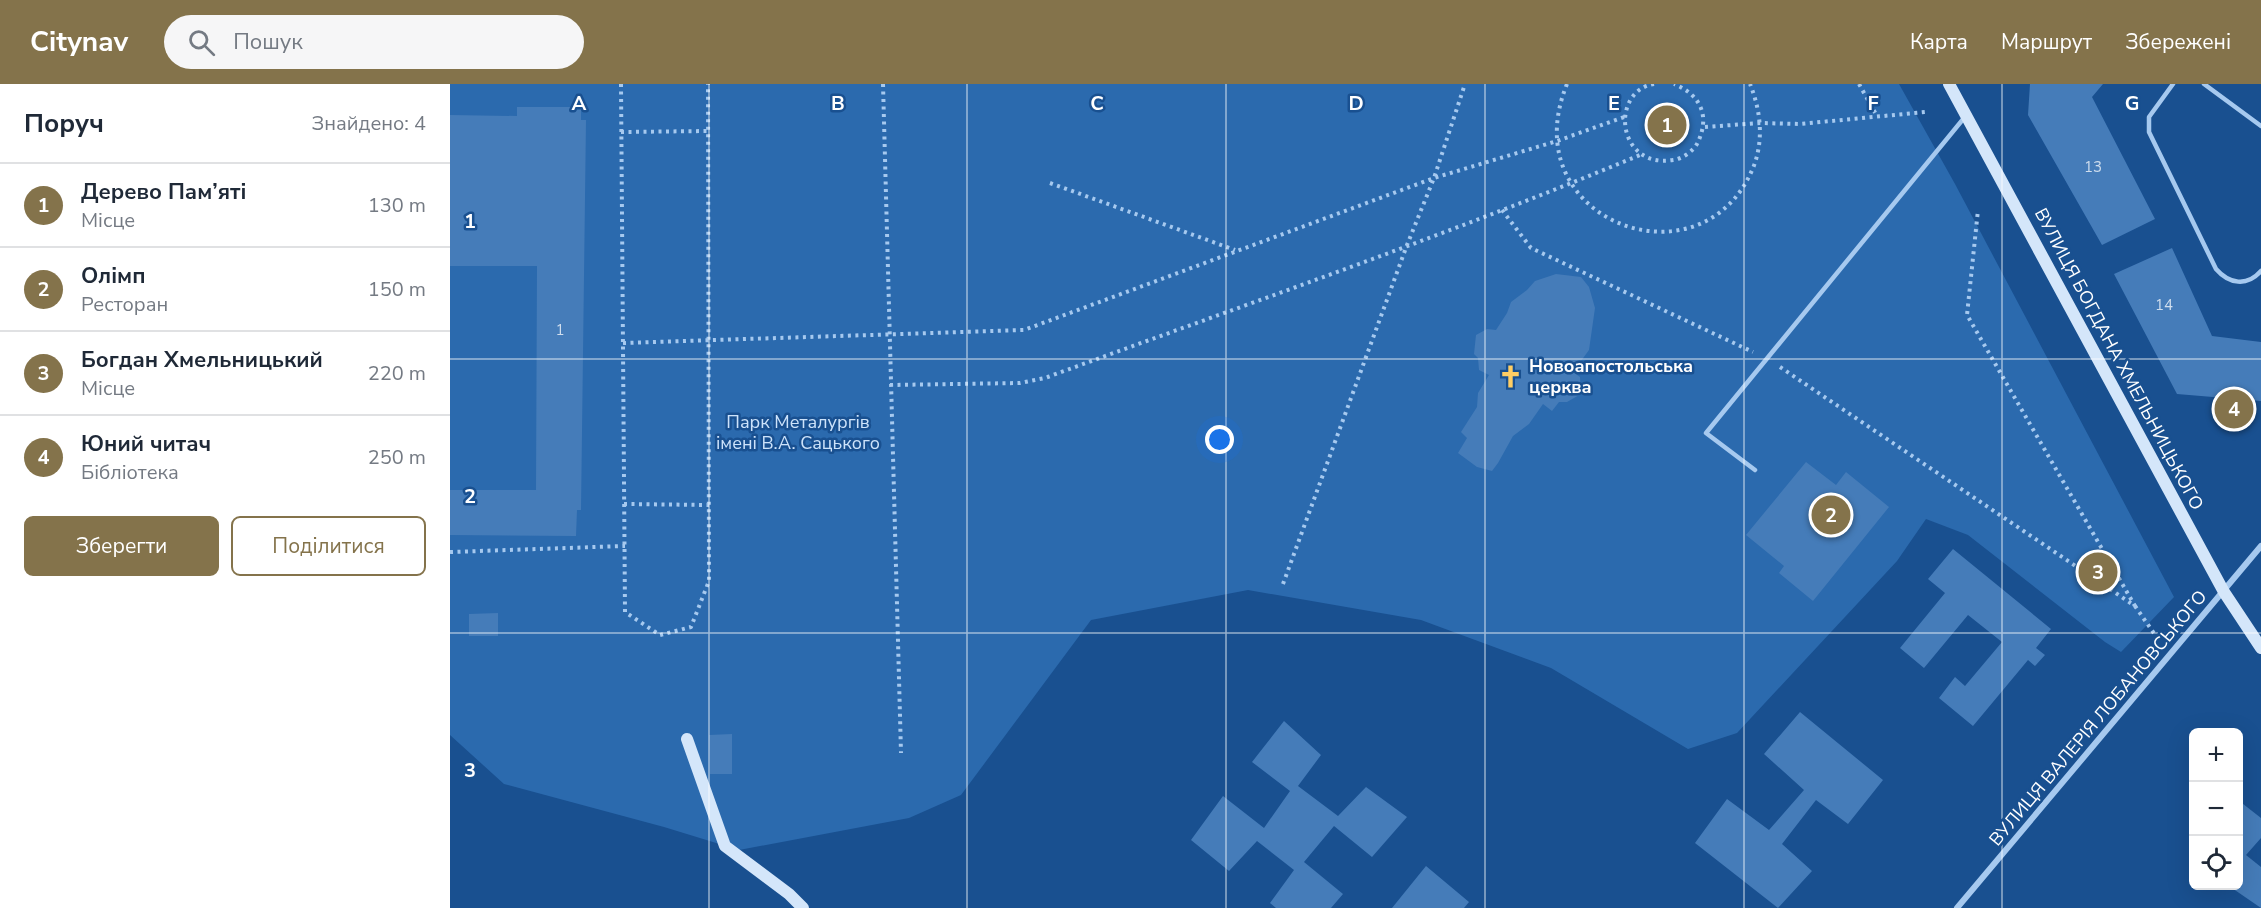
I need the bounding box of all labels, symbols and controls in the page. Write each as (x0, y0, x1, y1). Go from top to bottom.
search box (164, 15, 584, 69)
text: Citynav (30, 23, 128, 61)
icon: search (185, 26, 218, 59)
text: Пошук (233, 27, 303, 57)
text: Карта (1910, 28, 1968, 56)
text: Маршрут (2001, 28, 2092, 56)
text: Збережені (2125, 28, 2231, 56)
text: A (572, 90, 587, 117)
text: B (831, 90, 845, 117)
text: C (1090, 90, 1104, 117)
text: D (1348, 90, 1364, 117)
text: E (1608, 90, 1620, 117)
text: F (1867, 90, 1879, 117)
text: G (2125, 90, 2139, 117)
pin: 1 (1648, 102, 1686, 147)
text: Поруч (24, 106, 104, 141)
text: Знайдено: 4 (312, 110, 426, 137)
house number: 13 (2084, 157, 2102, 177)
text: Дерево Пам’яті (81, 177, 246, 207)
text: 1 (38, 192, 50, 219)
text: 130 m (368, 192, 426, 219)
street label: ВУЛИЦЯ БОГДАНА ХМЕЛЬНИЦЬКОГО (2029, 204, 2209, 514)
text: Місце (81, 207, 135, 234)
text: 1 (464, 208, 476, 235)
text: Олімп (81, 261, 145, 291)
text: 2 (38, 276, 50, 303)
text: 150 m (368, 276, 426, 303)
text: Ресторан (81, 291, 168, 318)
house number: 14 (2155, 295, 2173, 315)
house number: 1 (555, 320, 565, 340)
text: Богдан Хмельницький (81, 345, 323, 375)
place label: Новоапостольська церква (1529, 354, 1693, 399)
text: 3 (38, 360, 50, 387)
text: 220 m (368, 360, 426, 387)
church icon: Новоапостольська церква (1498, 363, 1524, 389)
text: Місце (81, 375, 135, 402)
pin: 4 (2214, 386, 2254, 432)
park label: Парк Металургів імені В.А. Сацького (716, 410, 880, 455)
your location (1205, 425, 1234, 454)
text: Юний читач (81, 429, 211, 459)
text: 4 (38, 444, 50, 471)
text: 250 m (368, 444, 426, 471)
text: Бібліотека (81, 459, 179, 486)
text: 2 (464, 483, 476, 510)
pin: 2 (1812, 492, 1850, 538)
button: Зберегти (24, 516, 219, 576)
button: Поділитися (231, 516, 426, 576)
pin: 3 (2078, 550, 2118, 594)
street label: ВУЛИЦЯ ВАЛЕРІЯ ЛОБАНОВСЬКОГО (1984, 585, 2212, 851)
map controls (2189, 728, 2243, 890)
button: + (2189, 728, 2243, 782)
text: 3 (464, 757, 476, 784)
button: − (2189, 782, 2243, 836)
button: locate (2189, 836, 2243, 890)

